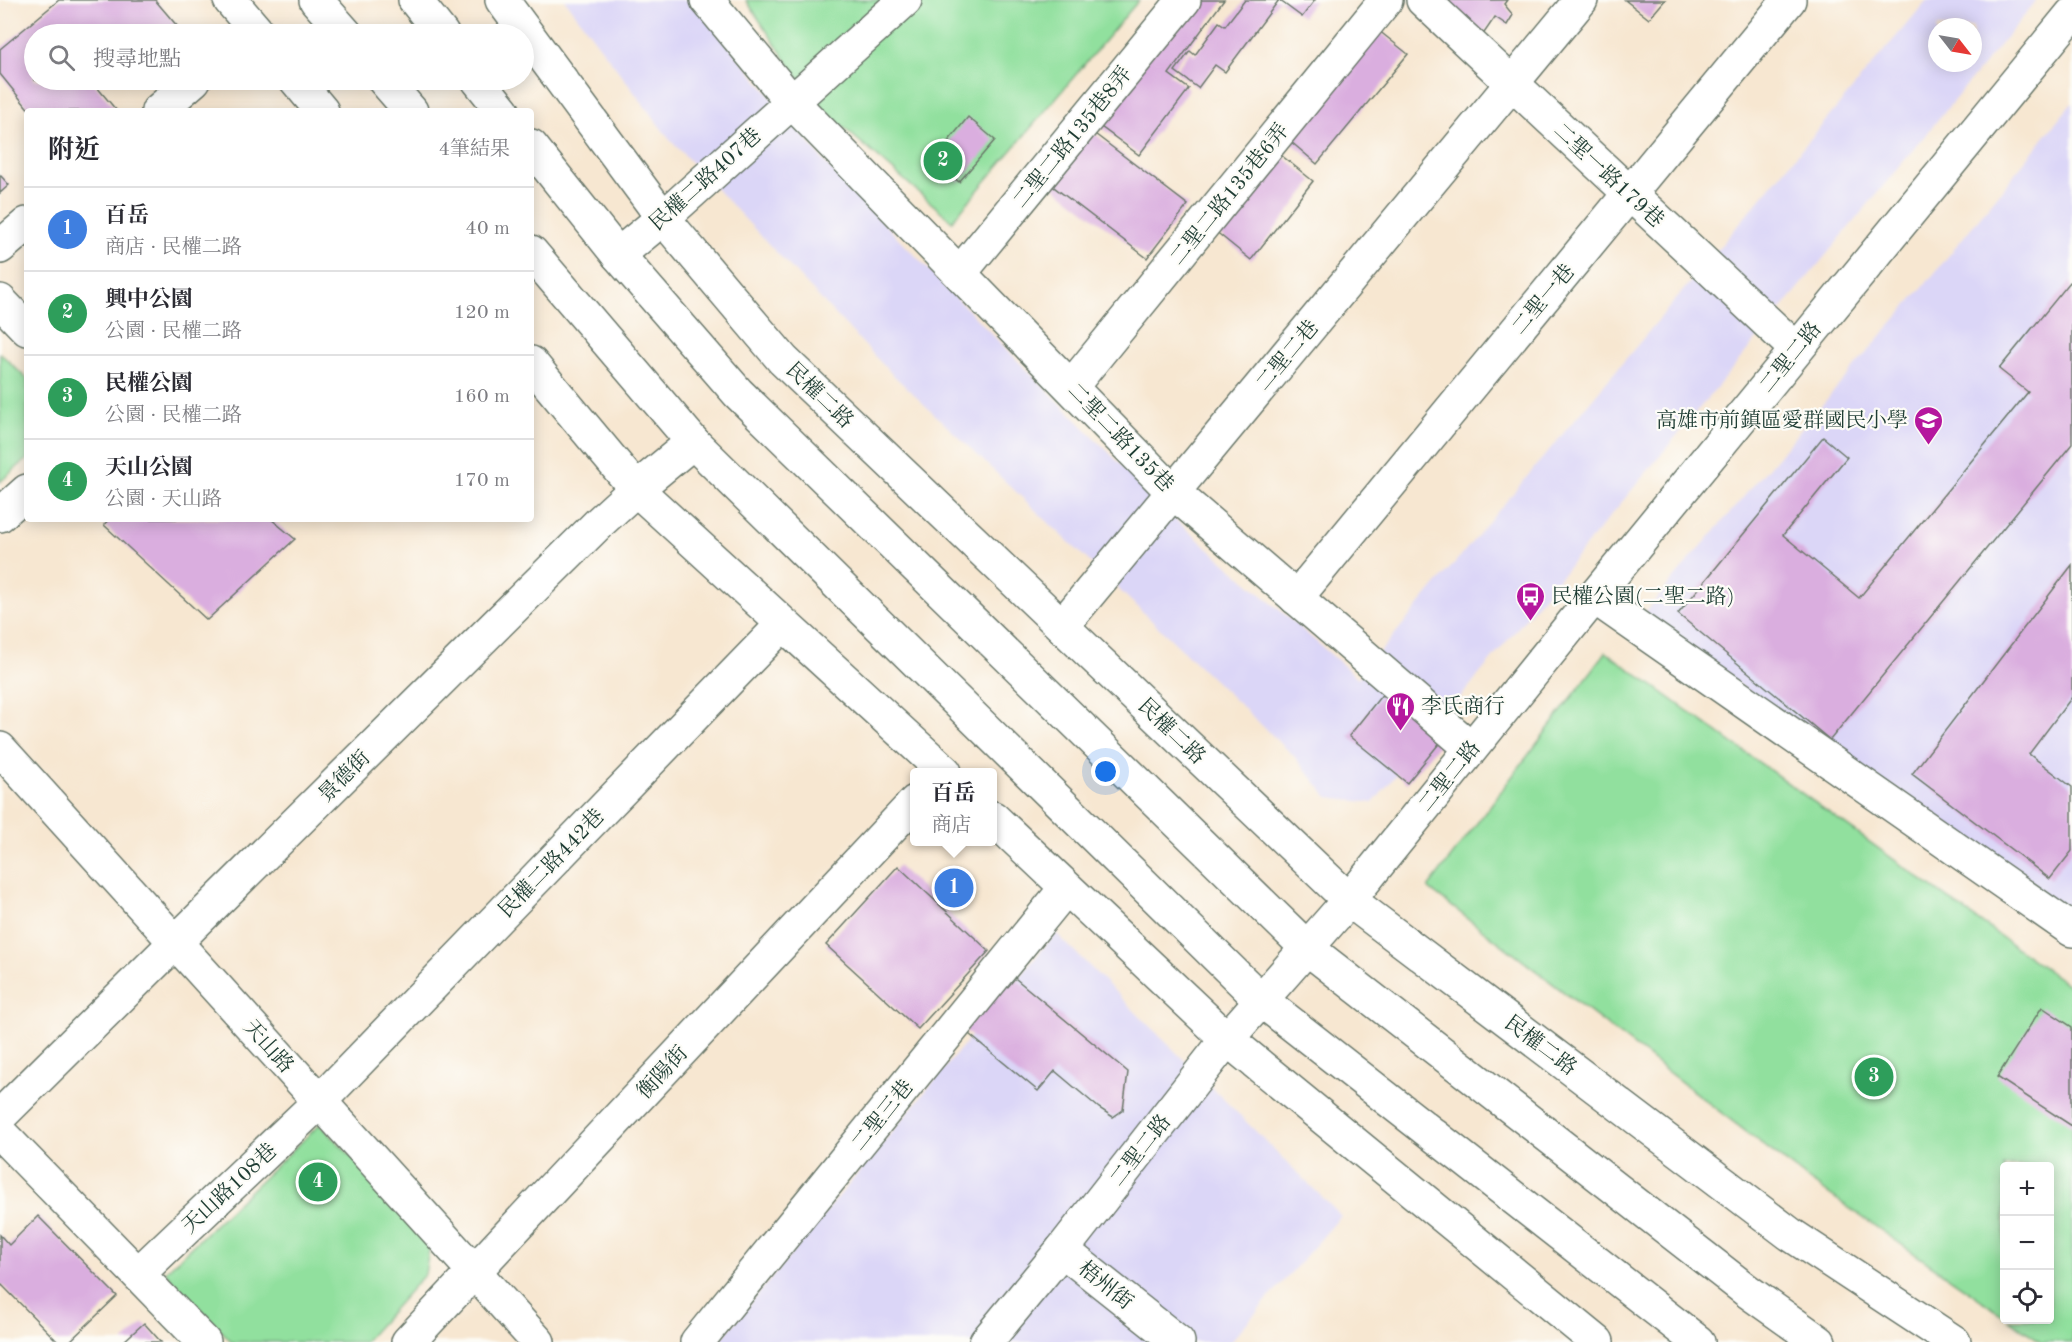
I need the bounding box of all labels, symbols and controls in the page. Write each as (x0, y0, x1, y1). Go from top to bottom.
north arrow (1928, 18, 1982, 72)
search box (24, 24, 534, 90)
icon: search (45, 41, 78, 74)
text: 搜尋地點 (93, 49, 181, 71)
street label: 二聖二路135巷8弄 (1008, 62, 1136, 212)
street label: 二聖二路135巷6弄 (1165, 119, 1293, 269)
street label: 二聖一路179巷 (1549, 119, 1668, 232)
street label: 民權二路407巷 (645, 123, 766, 235)
text: 附近 (48, 138, 100, 164)
pin: 2 (924, 138, 962, 184)
text: 4筆結果 (438, 140, 510, 160)
text: 百岳 (105, 205, 149, 227)
text: 1 (62, 219, 73, 239)
text: 40 m (465, 219, 510, 239)
text: 商店 · 民權二路 (105, 238, 242, 258)
street label: 二聖一巷 (1508, 260, 1579, 339)
text: 興中公園 (105, 289, 193, 311)
text: 2 (62, 303, 73, 323)
text: 120 m (454, 303, 510, 323)
street label: 二聖二巷 (1252, 316, 1323, 395)
street label: 二聖二路 (1755, 317, 1826, 397)
text: 公園 · 民權二路 (105, 322, 242, 342)
street label: 民權二路 (781, 358, 858, 433)
text: 民權公園 (105, 373, 193, 395)
street label: 二聖二路135巷 (1063, 378, 1178, 496)
text: 3 (62, 387, 73, 407)
text: 160 m (454, 387, 510, 407)
school or university icon: 高雄市前鎮區愛群國民小學 (1913, 404, 1945, 446)
text: 公園 · 民權二路 (105, 406, 242, 426)
place label: 高雄市前鎮區愛群國民小學 (1656, 409, 1908, 432)
text: 天山公園 (105, 457, 193, 479)
text: 4 (62, 471, 73, 491)
text: 170 m (454, 471, 510, 491)
text: 公園 · 天山路 (105, 490, 222, 510)
bus stop icon: 民權公園(二聖二路) (1514, 580, 1546, 622)
place label: 民權公園(二聖二路) (1551, 584, 1735, 608)
restaurant icon: 李氏商行 (1384, 690, 1416, 732)
street label: 民權二路 (1133, 694, 1210, 769)
place label: 李氏商行 (1421, 695, 1505, 718)
street label: 二聖二路 (1414, 736, 1485, 816)
street label: 景德街 (314, 746, 375, 807)
your location (1091, 757, 1120, 786)
popup (910, 768, 997, 846)
text: 百岳 (931, 783, 976, 805)
street label: 民權二路442巷 (494, 804, 609, 922)
text: 商店 (931, 816, 971, 836)
pin: 1 (934, 866, 974, 910)
street label: 民權二路 (1500, 1011, 1581, 1080)
street label: 天山路 (239, 1015, 298, 1077)
street label: 衡陽街 (632, 1041, 692, 1103)
pin: 3 (1854, 1054, 1894, 1100)
street label: 二聖三巷 (847, 1075, 918, 1155)
street label: 二聖二路 (1105, 1110, 1175, 1190)
street label: 天山路108巷 (177, 1139, 281, 1238)
pin: 4 (298, 1160, 338, 1204)
map controls (2000, 1162, 2054, 1324)
button: + (2000, 1162, 2054, 1216)
button: − (2000, 1216, 2054, 1270)
street label: 梧州街 (1074, 1257, 1137, 1314)
button: locate (2000, 1270, 2054, 1324)

